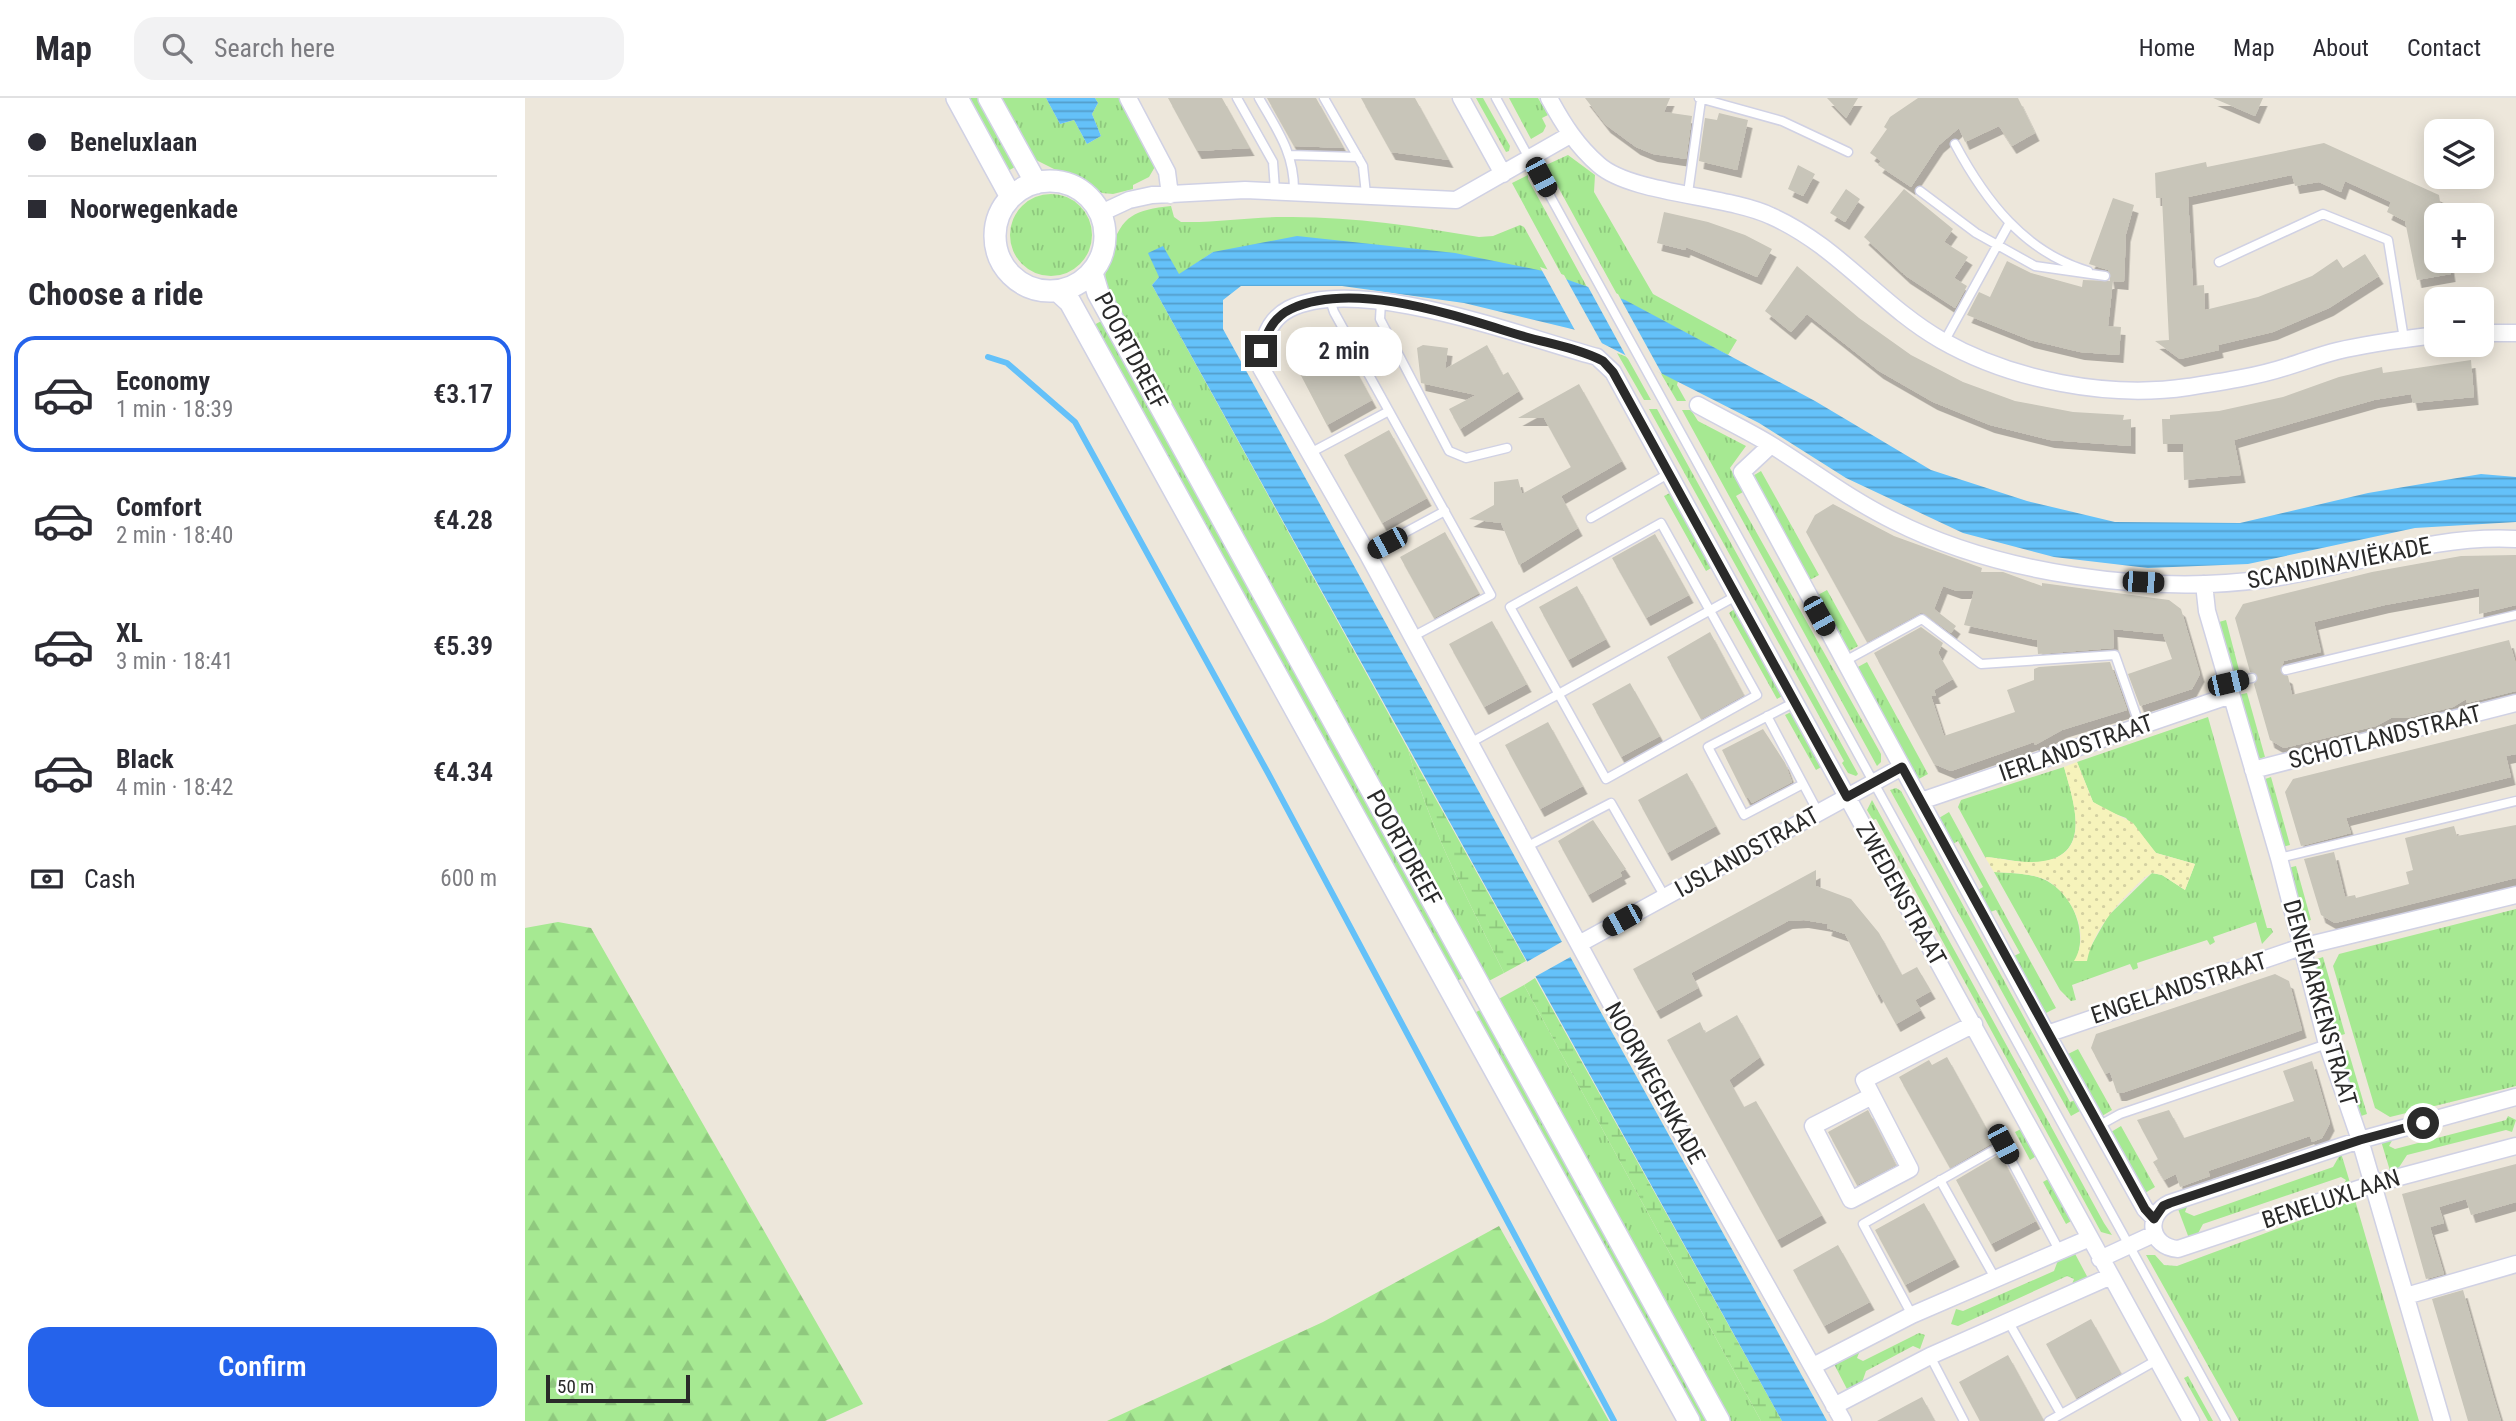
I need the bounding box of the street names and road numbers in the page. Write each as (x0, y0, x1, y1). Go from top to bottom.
street label: POORTDREEF (1089, 288, 1173, 414)
street label: SCANDINAVIËKADE (2245, 531, 2433, 595)
street label: SCHOTLANDSTRAAT (2286, 699, 2484, 775)
street label: IERLANDSTRAAT (1995, 709, 2157, 787)
street label: POORTDREEF (1361, 785, 1447, 911)
street label: IJSLANDSTRAAT (1670, 801, 1824, 903)
street label: ZWEDENSTRAAT (1850, 817, 1952, 971)
street label: DENEMARKENSTRAAT (2277, 896, 2363, 1110)
street label: ENGELANDSTRAAT (2088, 946, 2270, 1030)
street label: NOORWEGENKADE (1599, 997, 1711, 1169)
street label: BENELUXLAAN (2258, 1164, 2404, 1234)

